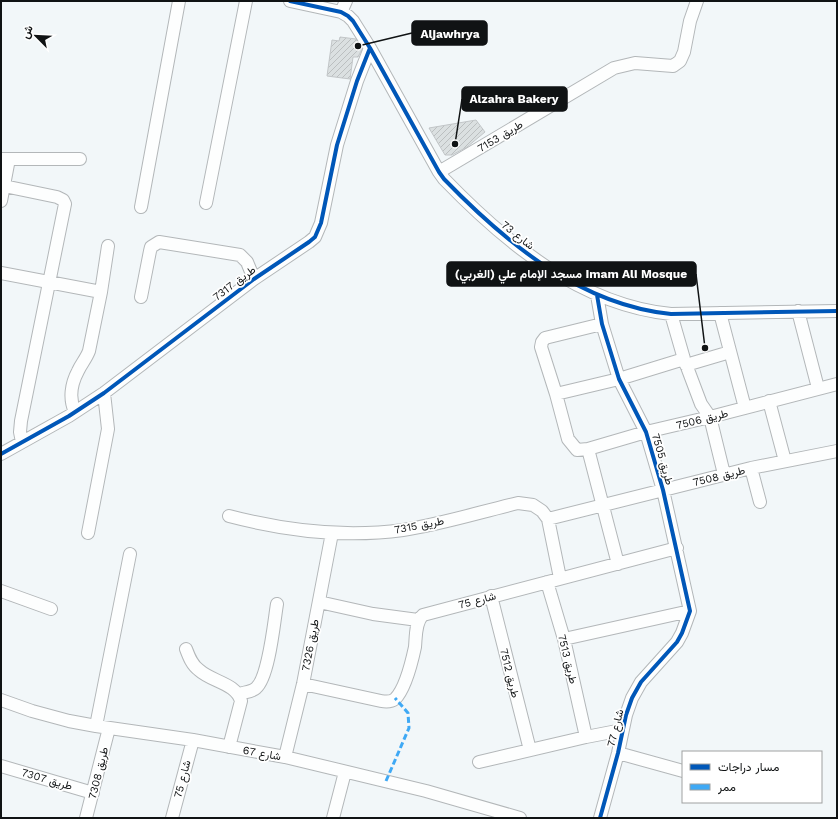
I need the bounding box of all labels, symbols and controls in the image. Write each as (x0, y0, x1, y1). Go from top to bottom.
north arrow (16, 16, 56, 56)
callout: Aljawhrya (412, 21, 487, 45)
text: ش (19, 23, 36, 41)
text: Aljawhrya (420, 27, 480, 41)
callout: Alzahra Bakery (462, 87, 567, 111)
text: Alzahra Bakery (469, 92, 559, 106)
street label: طريق 7153 (475, 118, 525, 155)
street label: شارع 73 (498, 218, 537, 253)
callout: مسجد الإمام علي (الغربي) Imam Ali Mosque (447, 262, 696, 286)
street label: طريق 7317 (210, 263, 258, 304)
text: مسجد الإمام علي (الغربي) Imam Ali Mosque (455, 267, 687, 284)
street label: طريق 7506 (675, 407, 729, 432)
street label: طريق 7505 (649, 432, 676, 486)
street label: طريق 7508 (692, 464, 747, 489)
street label: طريق 7315 (393, 514, 445, 537)
street label: شارع 75 (457, 589, 498, 613)
street label: طريق 7326 (299, 618, 322, 672)
street label: طريق 7513 (555, 633, 580, 685)
street label: طريق 7512 (497, 647, 522, 699)
street label: شارع 77 (605, 708, 627, 748)
street label: شارع 67 (242, 744, 282, 764)
street label: طريق 7308 (86, 746, 111, 801)
legend (682, 751, 822, 803)
street label: شارع 75 (171, 759, 195, 800)
text: مسار دراجات (718, 760, 779, 775)
street label: طريق 7307 (20, 766, 74, 793)
text: ممر (717, 780, 736, 795)

